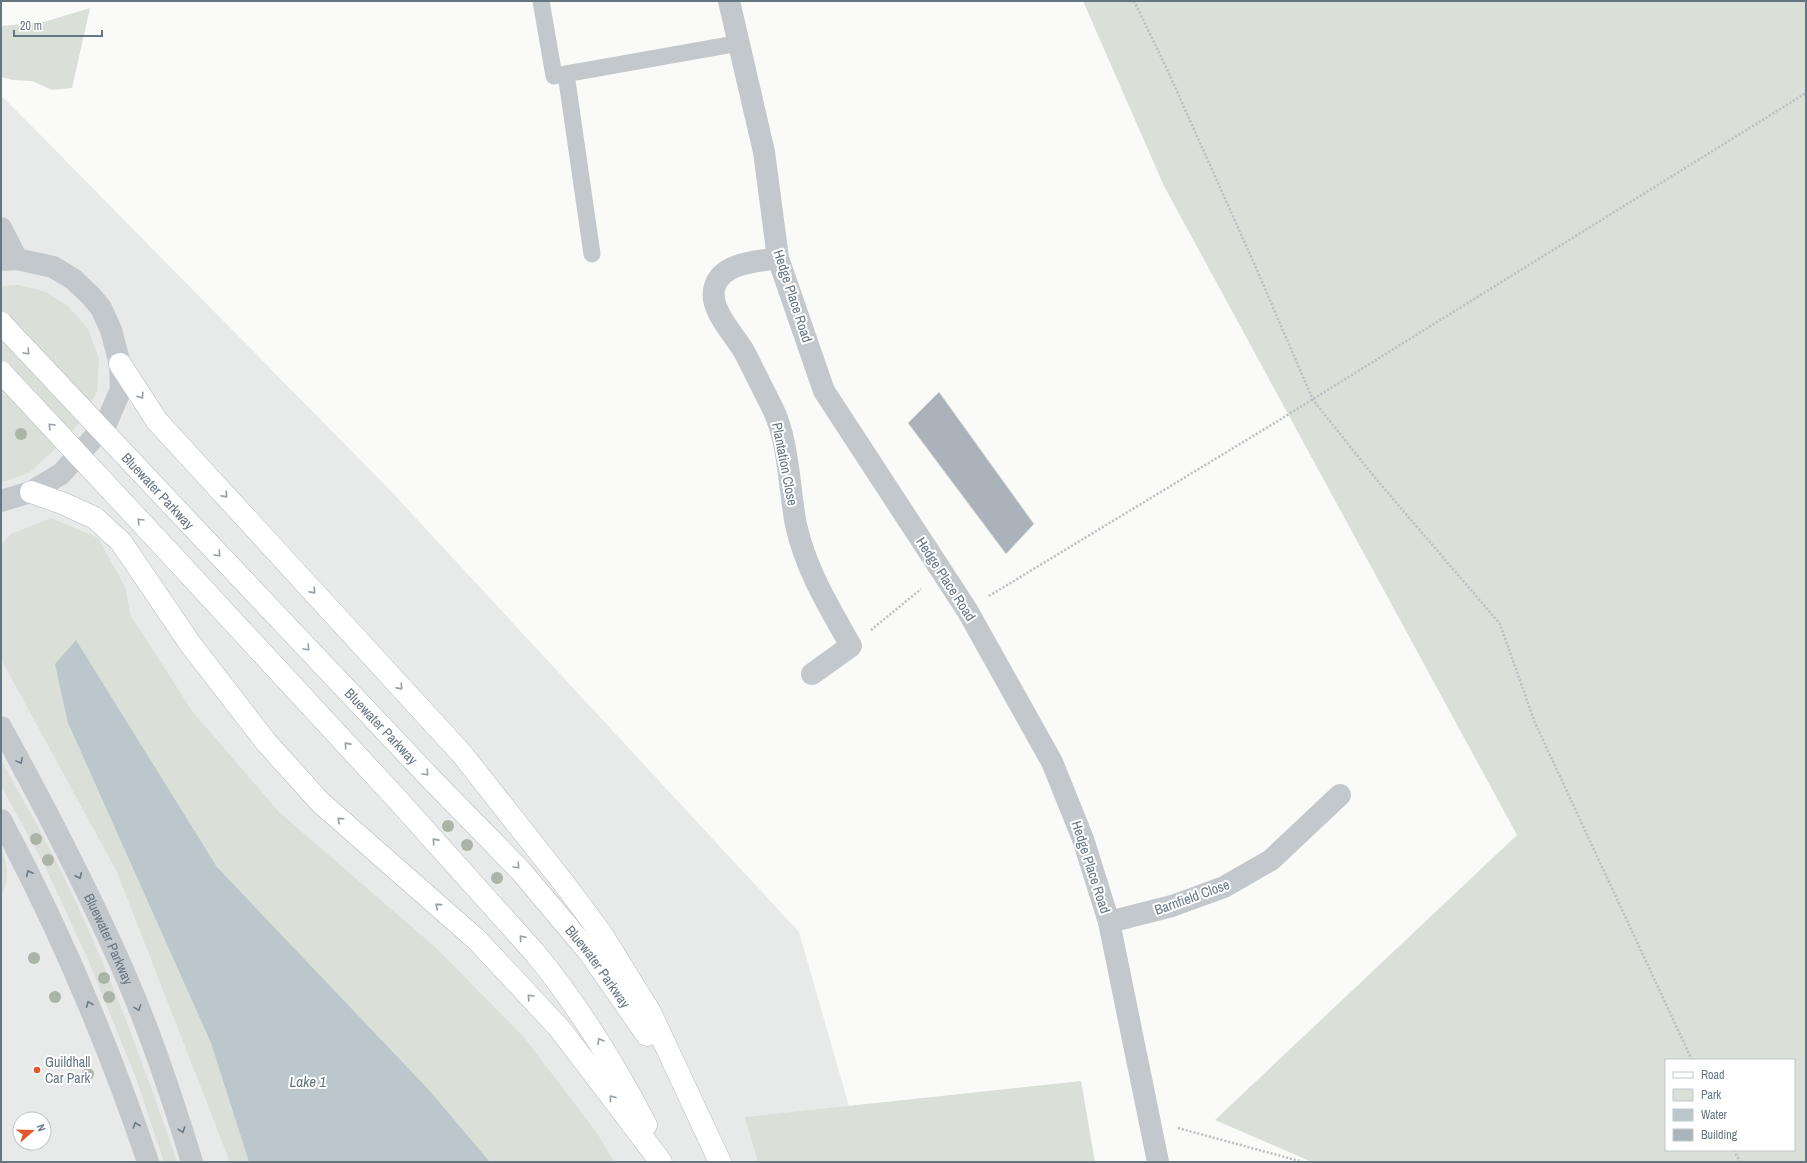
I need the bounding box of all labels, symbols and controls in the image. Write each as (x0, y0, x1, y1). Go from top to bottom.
scale bar (14, 12, 102, 38)
text: 20 m (20, 18, 42, 34)
street label: Hedge Place Road (770, 247, 816, 345)
one-way arrow (22, 347, 30, 355)
one-way arrow (136, 392, 144, 399)
street label: Plantation Close (768, 421, 802, 507)
one-way arrow (48, 423, 56, 431)
street label: Bluewater Parkway (118, 449, 198, 533)
one-way arrow (220, 490, 228, 498)
one-way arrow (137, 518, 145, 526)
street label: Hedge Place Road (912, 534, 980, 624)
one-way arrow (213, 549, 221, 557)
one-way arrow (308, 586, 315, 594)
one-way arrow (303, 643, 310, 651)
one-way arrow (396, 682, 403, 690)
street label: Bluewater Parkway (341, 684, 422, 768)
one-way arrow (345, 742, 352, 750)
one-way arrow (15, 757, 22, 764)
one-way arrow (421, 768, 428, 776)
one-way arrow (337, 817, 345, 825)
street label: Hedge Place Road (1068, 818, 1114, 916)
one-way arrow (432, 838, 440, 846)
one-way arrow (512, 861, 519, 869)
one-way arrow (27, 869, 34, 877)
one-way arrow (74, 872, 82, 880)
street label: Barnfield Close (1152, 875, 1232, 919)
street label: Bluewater Parkway (80, 891, 137, 988)
one-way arrow (435, 904, 442, 911)
street label: Bluewater Parkway (561, 922, 634, 1012)
one-way arrow (519, 935, 526, 943)
one-way arrow (527, 994, 535, 1002)
one-way arrow (86, 1000, 94, 1008)
one-way arrow (134, 1004, 142, 1011)
one-way arrow (598, 1038, 605, 1045)
place label: Guildhall Car Park (45, 1053, 91, 1087)
legend (1665, 1059, 1795, 1151)
marker: Guildhall Car Park (32, 1065, 42, 1075)
text: Road (1701, 1067, 1725, 1083)
water label: Lake 1 (290, 1071, 327, 1092)
text: Park (1701, 1087, 1721, 1103)
one-way arrow (610, 1095, 617, 1102)
text: Water (1701, 1107, 1728, 1123)
north arrow (12, 1111, 52, 1151)
text: N (34, 1122, 49, 1133)
one-way arrow (132, 1122, 140, 1129)
one-way arrow (178, 1126, 186, 1133)
text: Building (1701, 1127, 1738, 1143)

